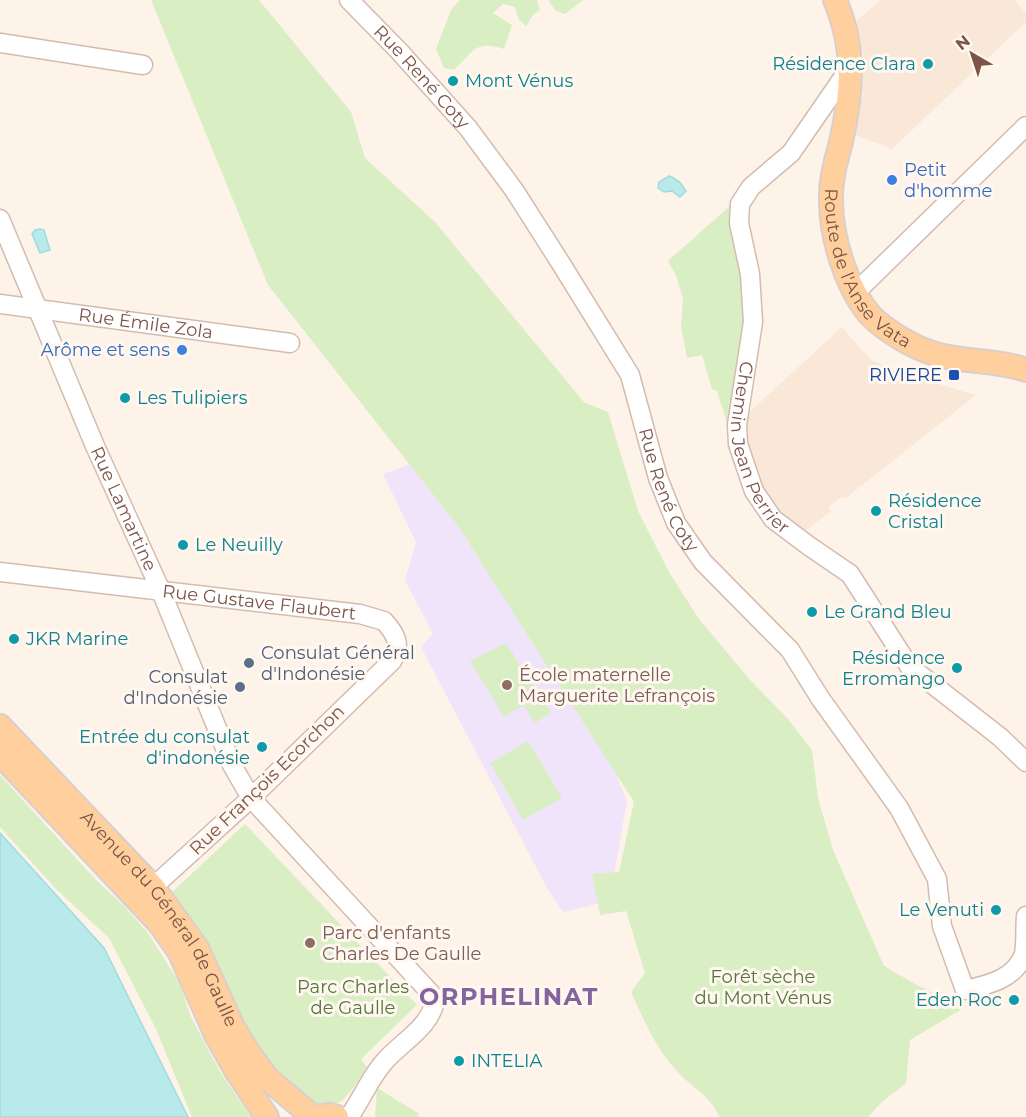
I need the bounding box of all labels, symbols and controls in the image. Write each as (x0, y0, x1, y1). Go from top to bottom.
street label: Rue René Coty (369, 21, 475, 134)
north arrow (942, 24, 1002, 84)
text: N (952, 31, 974, 54)
place label: Résidence Clara (772, 53, 916, 75)
marker: Résidence Clara (921, 57, 935, 71)
place label: Mont Vénus (465, 70, 573, 92)
marker: Mont Vénus (446, 74, 460, 88)
place label: Petit d'homme (904, 159, 992, 202)
marker: Petit d'homme (885, 173, 899, 187)
street label: Route de l'Anse Vata (820, 188, 915, 353)
street label: Rue Émile Zola (77, 304, 214, 344)
place label: Arôme et sens (41, 339, 170, 361)
marker: Arôme et sens (175, 343, 189, 357)
street label: Chemin Jean Perrier (726, 360, 794, 538)
place label: RIVIERE (869, 364, 942, 386)
marker: RIVIERE (947, 368, 961, 382)
place label: Les Tulipiers (137, 387, 248, 409)
marker: Les Tulipiers (118, 391, 132, 405)
street label: Rue René Coty (634, 426, 704, 556)
street label: Rue Lamartine (86, 443, 161, 575)
place label: Résidence Cristal (888, 490, 982, 533)
marker: Résidence Cristal (869, 504, 883, 518)
place label: Le Neuilly (195, 534, 283, 556)
marker: Le Neuilly (176, 538, 190, 552)
street label: Rue Gustave Flaubert (161, 580, 357, 624)
place label: Le Grand Bleu (824, 601, 952, 623)
marker: Le Grand Bleu (805, 605, 819, 619)
place label: JKR Marine (25, 628, 128, 650)
marker: JKR Marine (7, 632, 21, 646)
place label: Consulat Général d'Indonésie (261, 642, 415, 685)
place label: Résidence Erromango (842, 647, 945, 690)
marker: Consulat Général d'Indonésie (242, 656, 256, 670)
marker: Résidence Erromango (950, 661, 964, 675)
place label: École maternelle Marguerite Lefrançois (519, 664, 715, 707)
place label: Consulat d'Indonésie (124, 666, 228, 709)
marker: École maternelle Marguerite Lefrançois (500, 678, 514, 692)
marker: Consulat d'Indonésie (233, 680, 247, 694)
street label: Rue François Ecorchon (185, 700, 349, 860)
place label: Entrée du consulat d'indonésie (79, 726, 250, 769)
marker: Entrée du consulat d'indonésie (255, 740, 269, 754)
street label: Avenue du Général de Gaulle (76, 806, 242, 1030)
place label: Le Venuti (899, 899, 984, 921)
marker: Le Venuti (989, 903, 1003, 917)
place label: Parc d'enfants Charles De Gaulle (322, 922, 482, 965)
marker: Parc d'enfants Charles De Gaulle (303, 936, 317, 950)
park label: Forêt sèche du Mont Vénus (694, 966, 832, 1009)
park label: Parc Charles de Gaulle (297, 976, 409, 1019)
district label: ORPHELINAT (419, 982, 599, 1011)
place label: Eden Roc (916, 989, 1002, 1011)
marker: Eden Roc (1007, 993, 1021, 1007)
place label: INTELIA (471, 1050, 542, 1072)
marker: INTELIA (452, 1054, 466, 1068)

